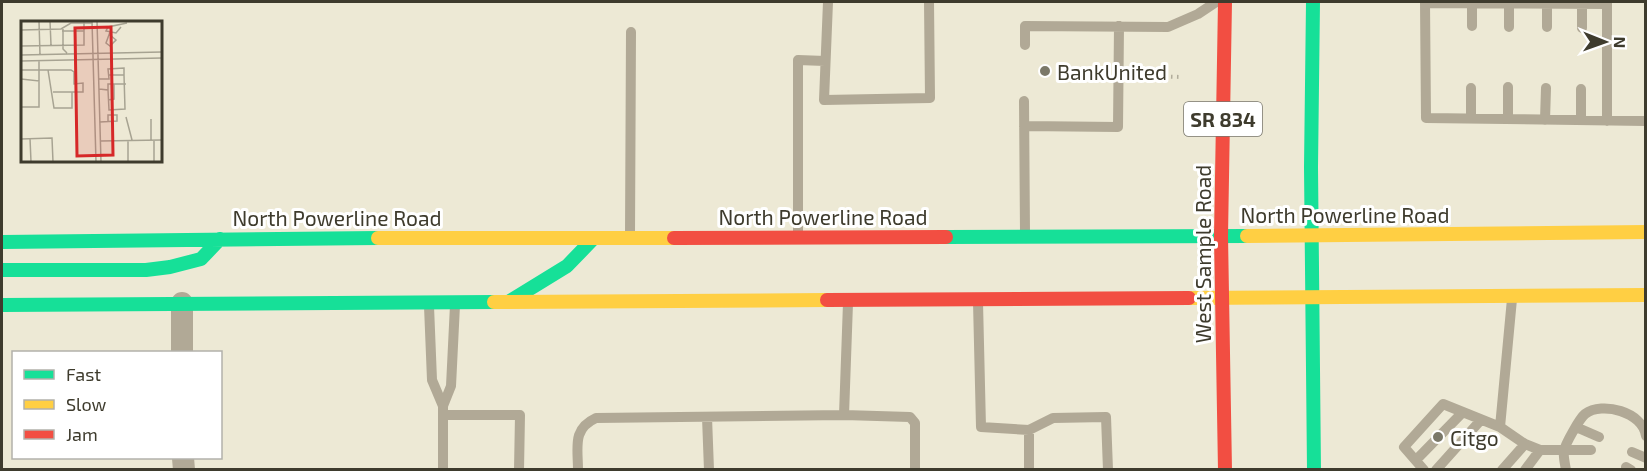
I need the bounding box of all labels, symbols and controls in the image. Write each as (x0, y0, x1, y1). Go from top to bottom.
north arrow (1575, 12, 1635, 72)
inset map (21, 21, 162, 162)
text: N (1611, 36, 1630, 48)
place label: BankUnited (1057, 59, 1167, 84)
marker: BankUnited (1038, 64, 1052, 78)
road number: SR 834 (1184, 102, 1262, 136)
street label: West Sample Road (1190, 165, 1215, 343)
street label: North Powerline Road (1240, 202, 1450, 227)
street label: North Powerline Road (718, 204, 928, 229)
street label: North Powerline Road (232, 205, 442, 230)
legend (12, 351, 222, 459)
text: Fast (66, 363, 101, 385)
text: Slow (66, 393, 107, 415)
text: Jam (66, 423, 98, 445)
place label: Citgo (1450, 425, 1499, 450)
marker: Citgo (1431, 430, 1445, 444)

